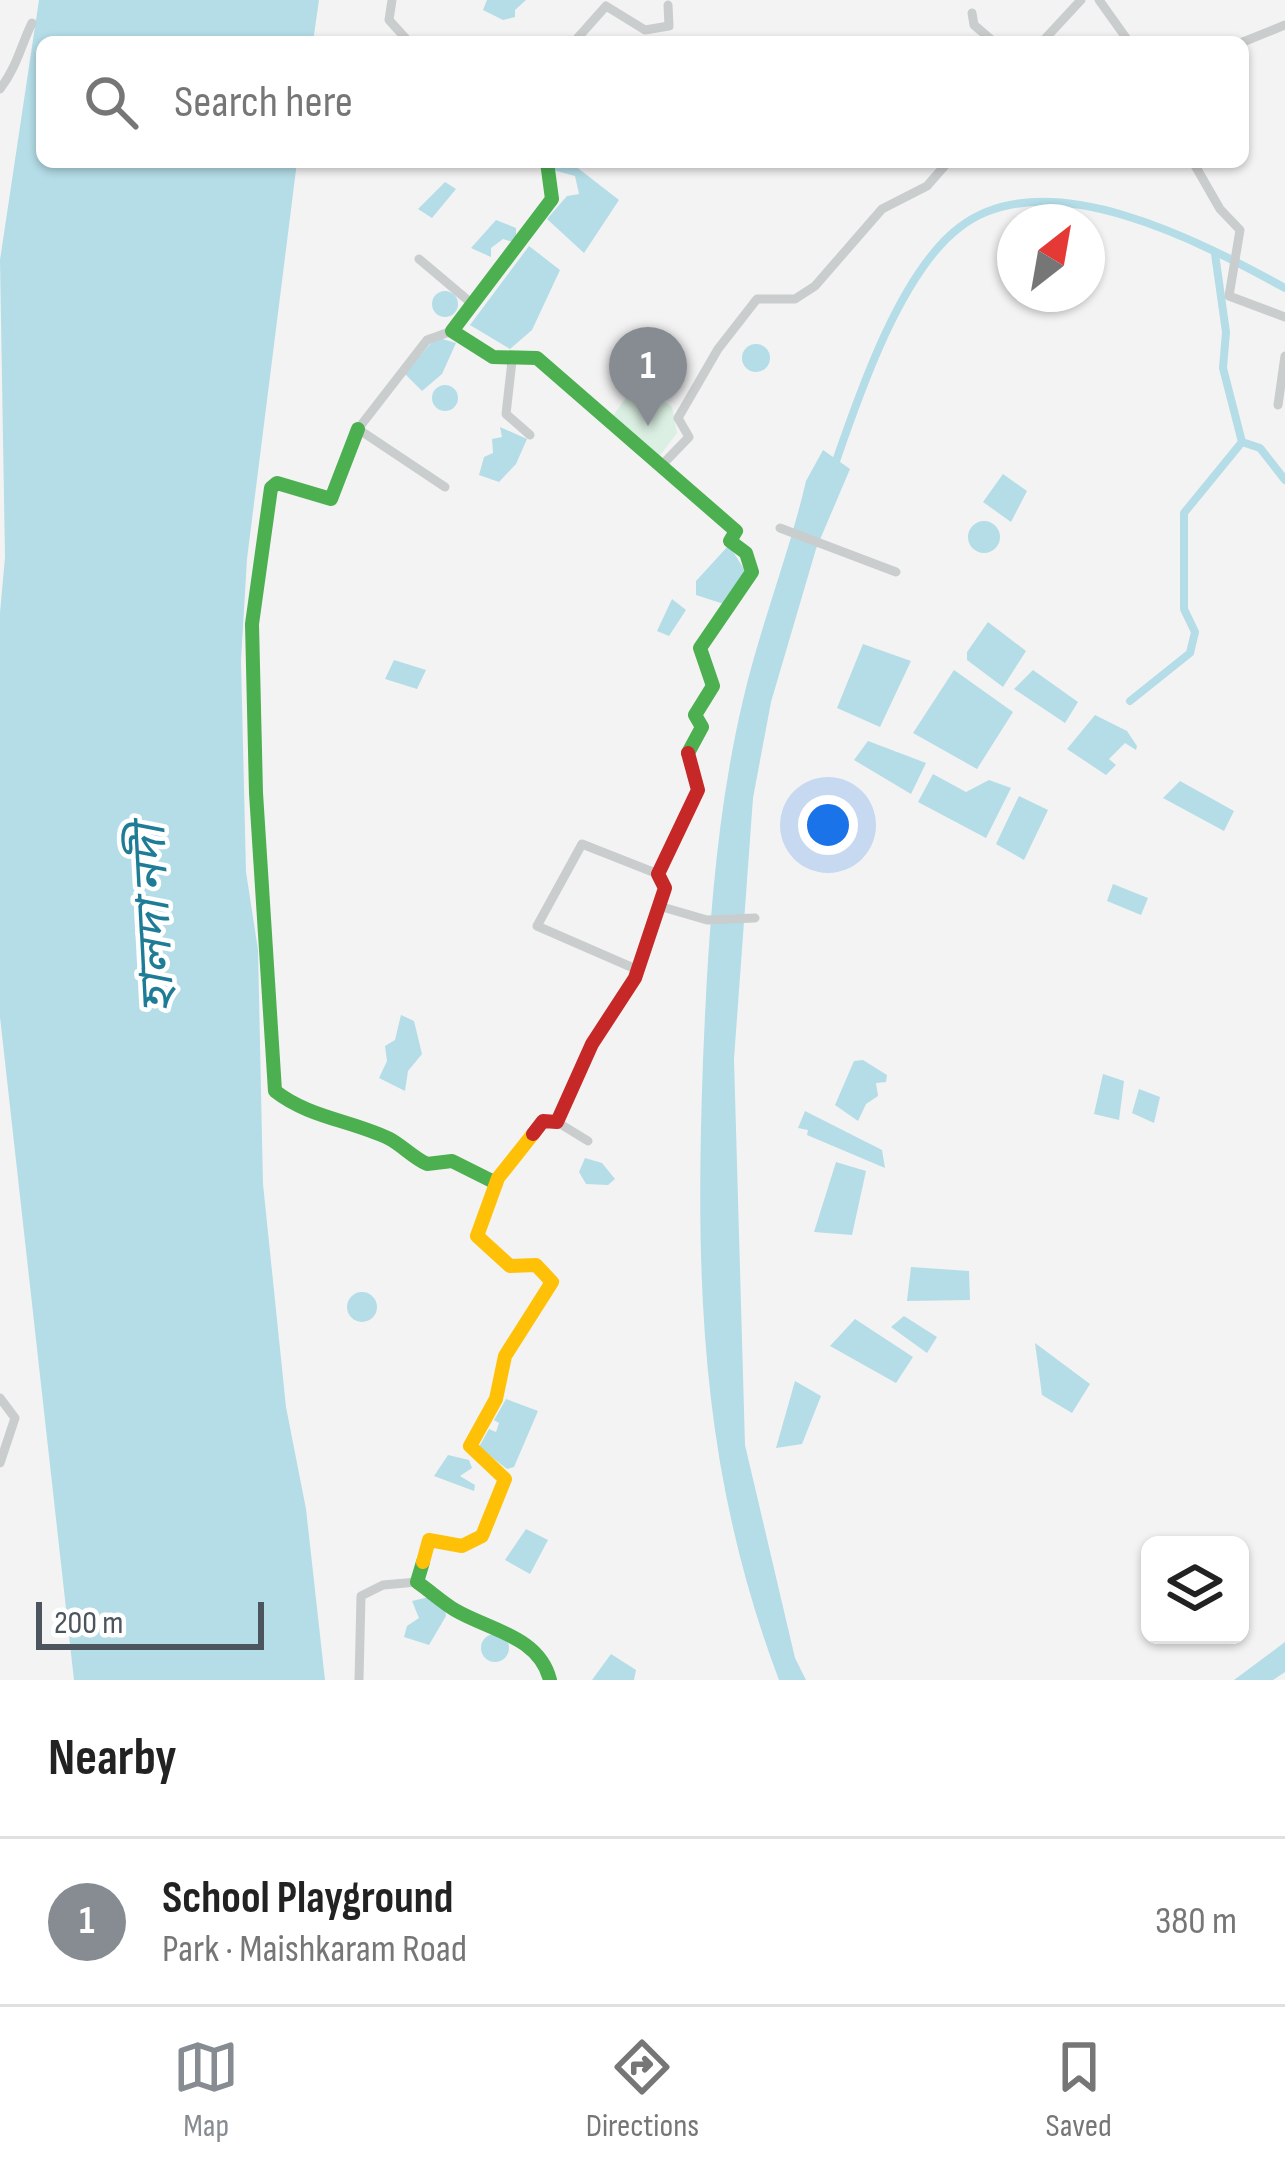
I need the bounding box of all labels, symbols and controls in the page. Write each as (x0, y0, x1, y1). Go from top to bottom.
search box (36, 36, 1249, 168)
icon: search (78, 69, 144, 135)
text: Search here (174, 75, 353, 130)
north arrow (997, 204, 1105, 312)
pin: 1 (609, 327, 687, 426)
your location (798, 795, 858, 855)
water label: হালদা নদী (120, 815, 188, 1015)
map controls (1141, 1536, 1249, 1644)
button: layers (1141, 1536, 1249, 1644)
scale bar (36, 1596, 264, 1649)
text: 200 m (54, 1603, 123, 1643)
text: Nearby (48, 1728, 177, 1789)
text: School Playground (162, 1871, 453, 1926)
text: 1 (79, 1898, 95, 1945)
text: 380 m (1155, 1898, 1237, 1945)
text: Park · Maishkaram Road (162, 1926, 467, 1973)
tab: Map (173, 2034, 239, 2146)
tab: Directions (586, 2034, 699, 2146)
tab: Saved (1046, 2034, 1112, 2146)

